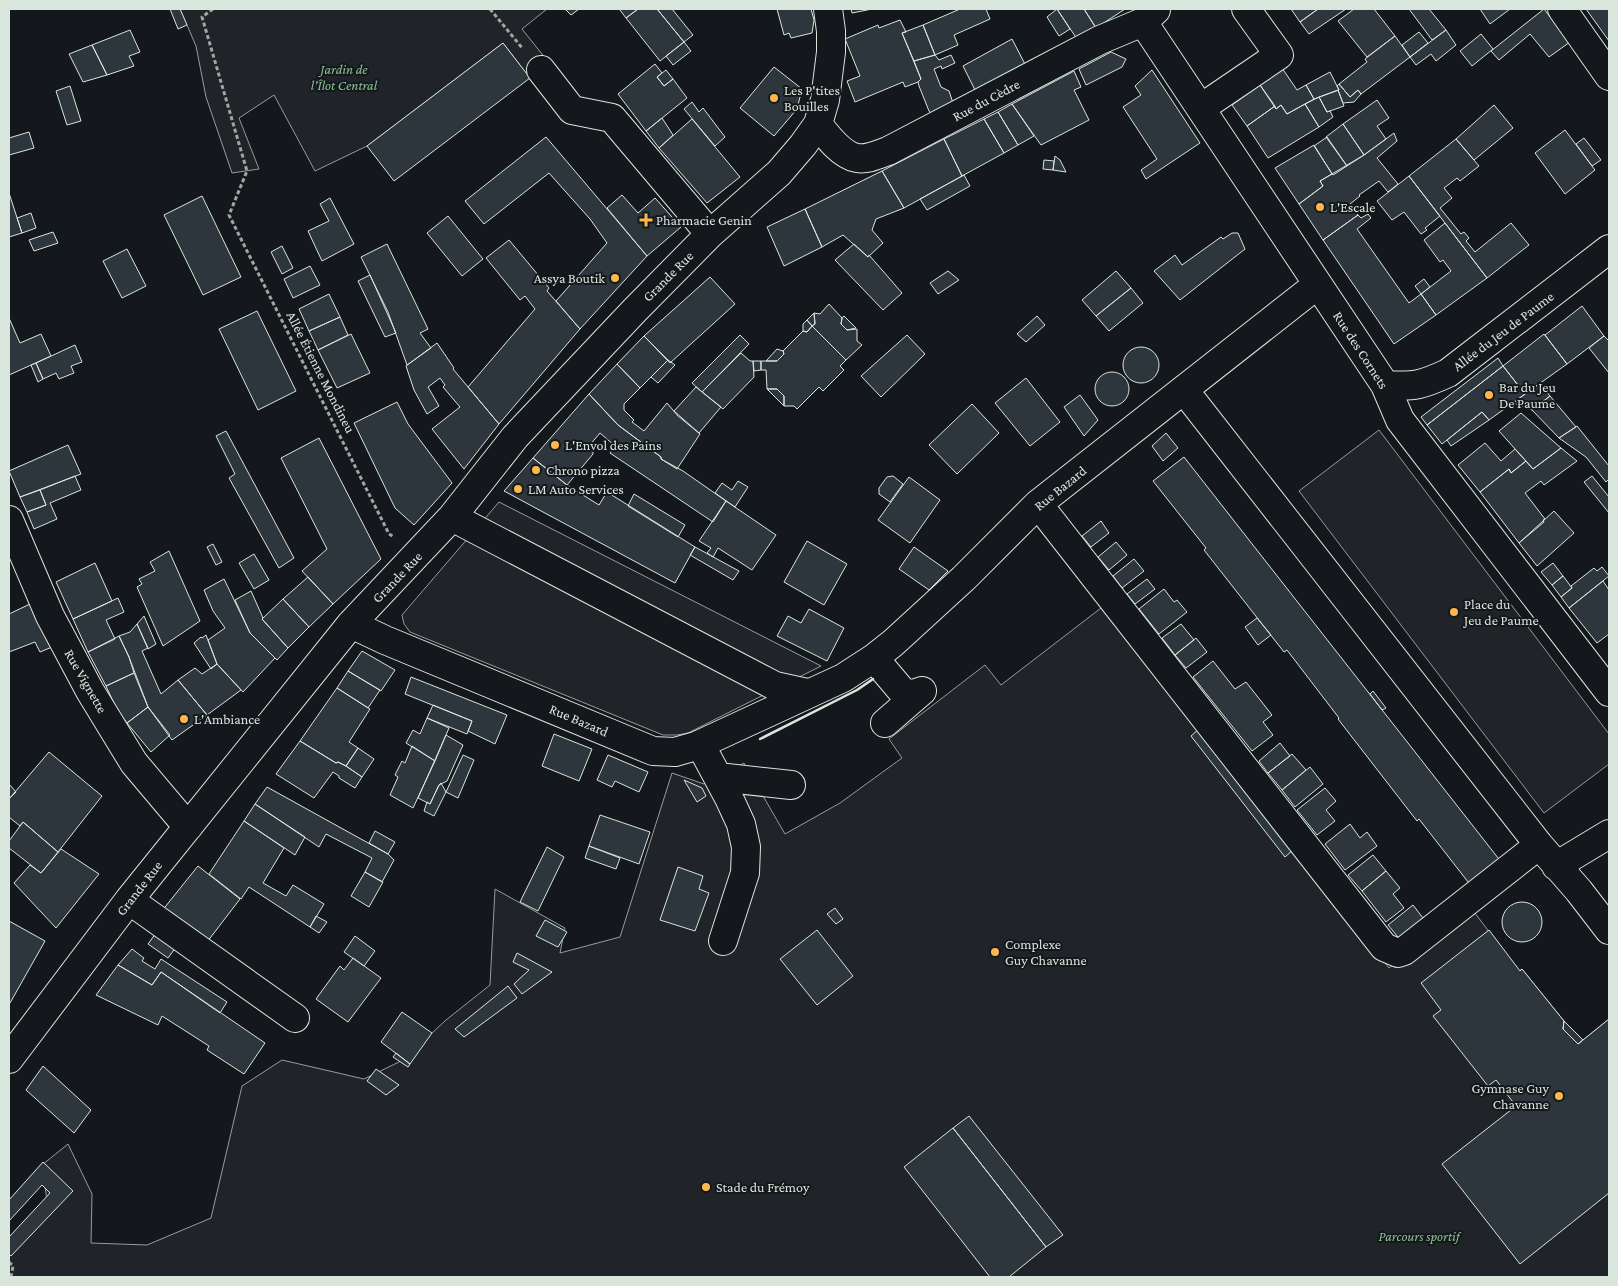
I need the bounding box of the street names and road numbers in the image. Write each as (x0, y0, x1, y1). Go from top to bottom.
street label: Rue du Cèdre (950, 76, 1022, 124)
street label: Grande Rue (639, 247, 697, 305)
street label: Allée du Jeu de Paume (1449, 288, 1557, 374)
street label: Rue des Cornets (1330, 308, 1392, 392)
street label: Allée Étienne Mondineu (283, 309, 359, 436)
street label: Rue Bazard (1031, 462, 1090, 514)
street label: Grande Rue (369, 548, 425, 606)
street label: Rue Vignette (61, 646, 111, 716)
street label: Rue Bazard (547, 700, 611, 740)
street label: Grande Rue (113, 858, 165, 918)

